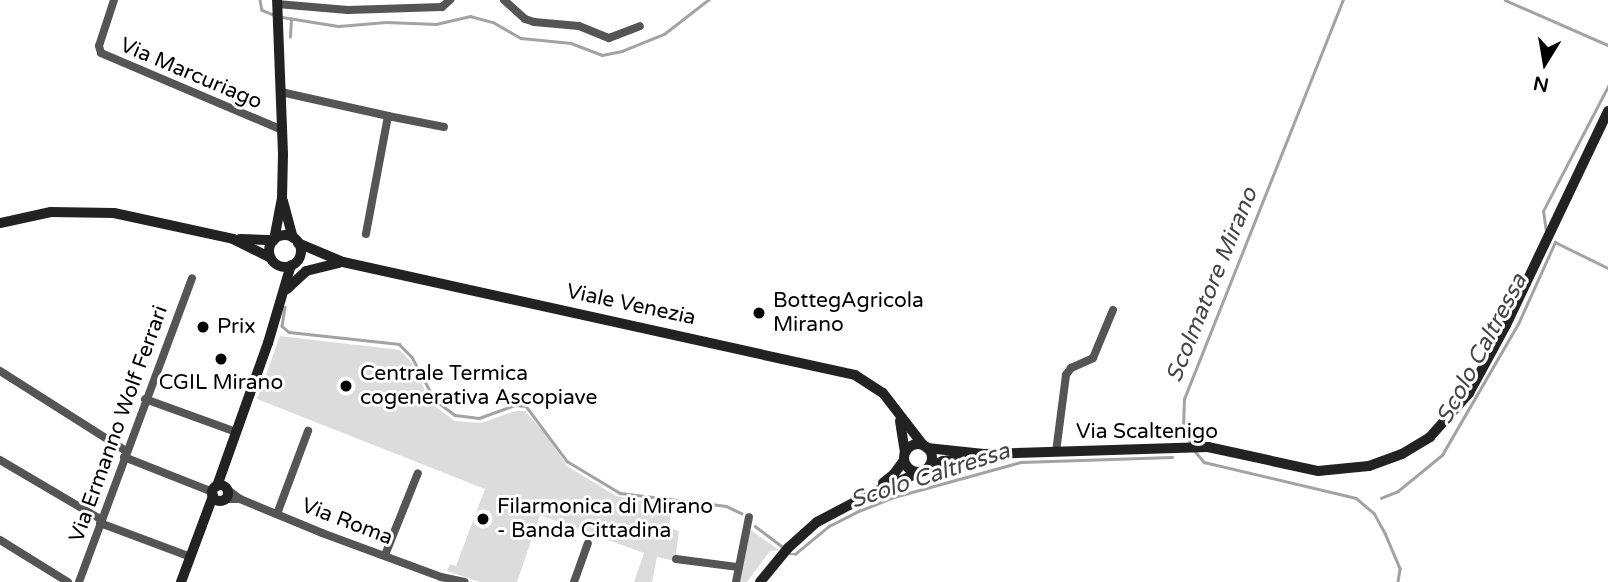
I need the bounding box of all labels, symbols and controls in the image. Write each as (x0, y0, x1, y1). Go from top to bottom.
north arrow (1510, 28, 1580, 98)
street label: Via Marcuriago (116, 33, 266, 115)
text: N (1531, 71, 1551, 96)
water label: Scolmatore Mirano (1160, 184, 1264, 386)
water label: Scolo Caltressa (1431, 269, 1533, 429)
street label: Viale Venezia (564, 279, 698, 331)
place label: BottegAgricola Mirano (773, 288, 924, 338)
street label: Via Ermanno Wolf Ferrari (64, 302, 174, 546)
marker: BottegAgricola Mirano (751, 305, 767, 321)
place label: Prix (217, 314, 256, 340)
marker: Prix (195, 319, 211, 335)
marker: CGIL Mirano (213, 351, 229, 367)
place label: Centrale Termica cogenerativa Ascopiave (360, 361, 597, 411)
place label: CGIL Mirano (159, 370, 283, 396)
marker: Centrale Termica cogenerativa Ascopiave (338, 378, 354, 394)
street label: Via Scaltenigo (1076, 419, 1218, 445)
water label: Scolo Caltressa (847, 437, 1013, 515)
street label: Via Roma (298, 493, 396, 551)
place label: Filarmonica di Mirano - Banda Cittadina (497, 494, 713, 544)
marker: Filarmonica di Mirano - Banda Cittadina (475, 511, 491, 527)

